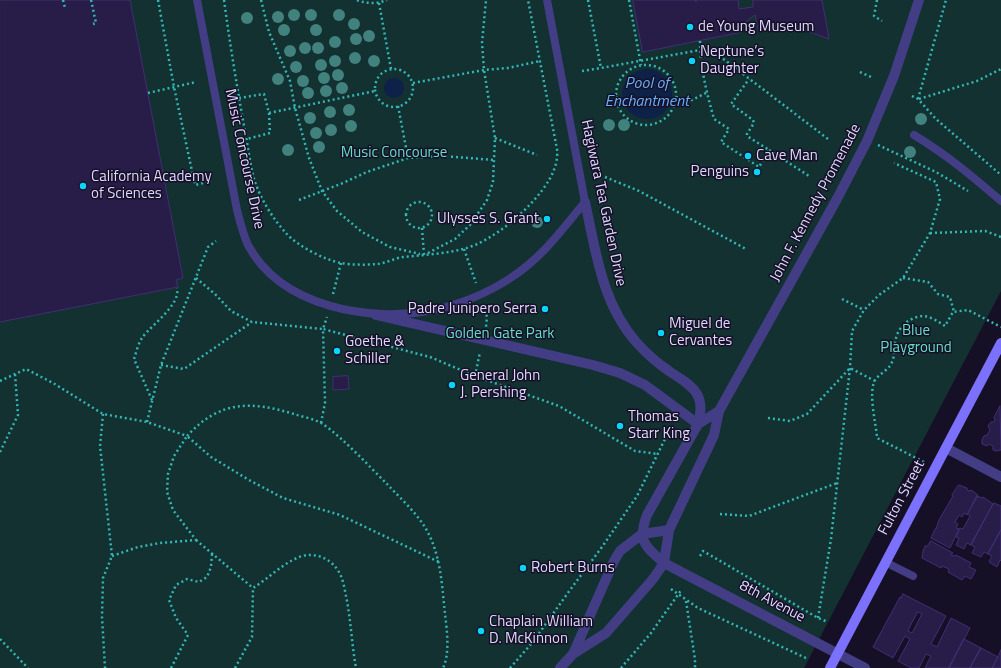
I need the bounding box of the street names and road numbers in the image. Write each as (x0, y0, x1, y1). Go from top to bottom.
street label: Music Concourse Drive (220, 87, 268, 231)
street label: Hagiwara Tea Garden Drive (577, 118, 629, 288)
street label: John F. Kennedy Promenade (767, 121, 865, 285)
street label: Fulton Street (875, 457, 929, 539)
street label: 8th Avenue (736, 577, 808, 627)

